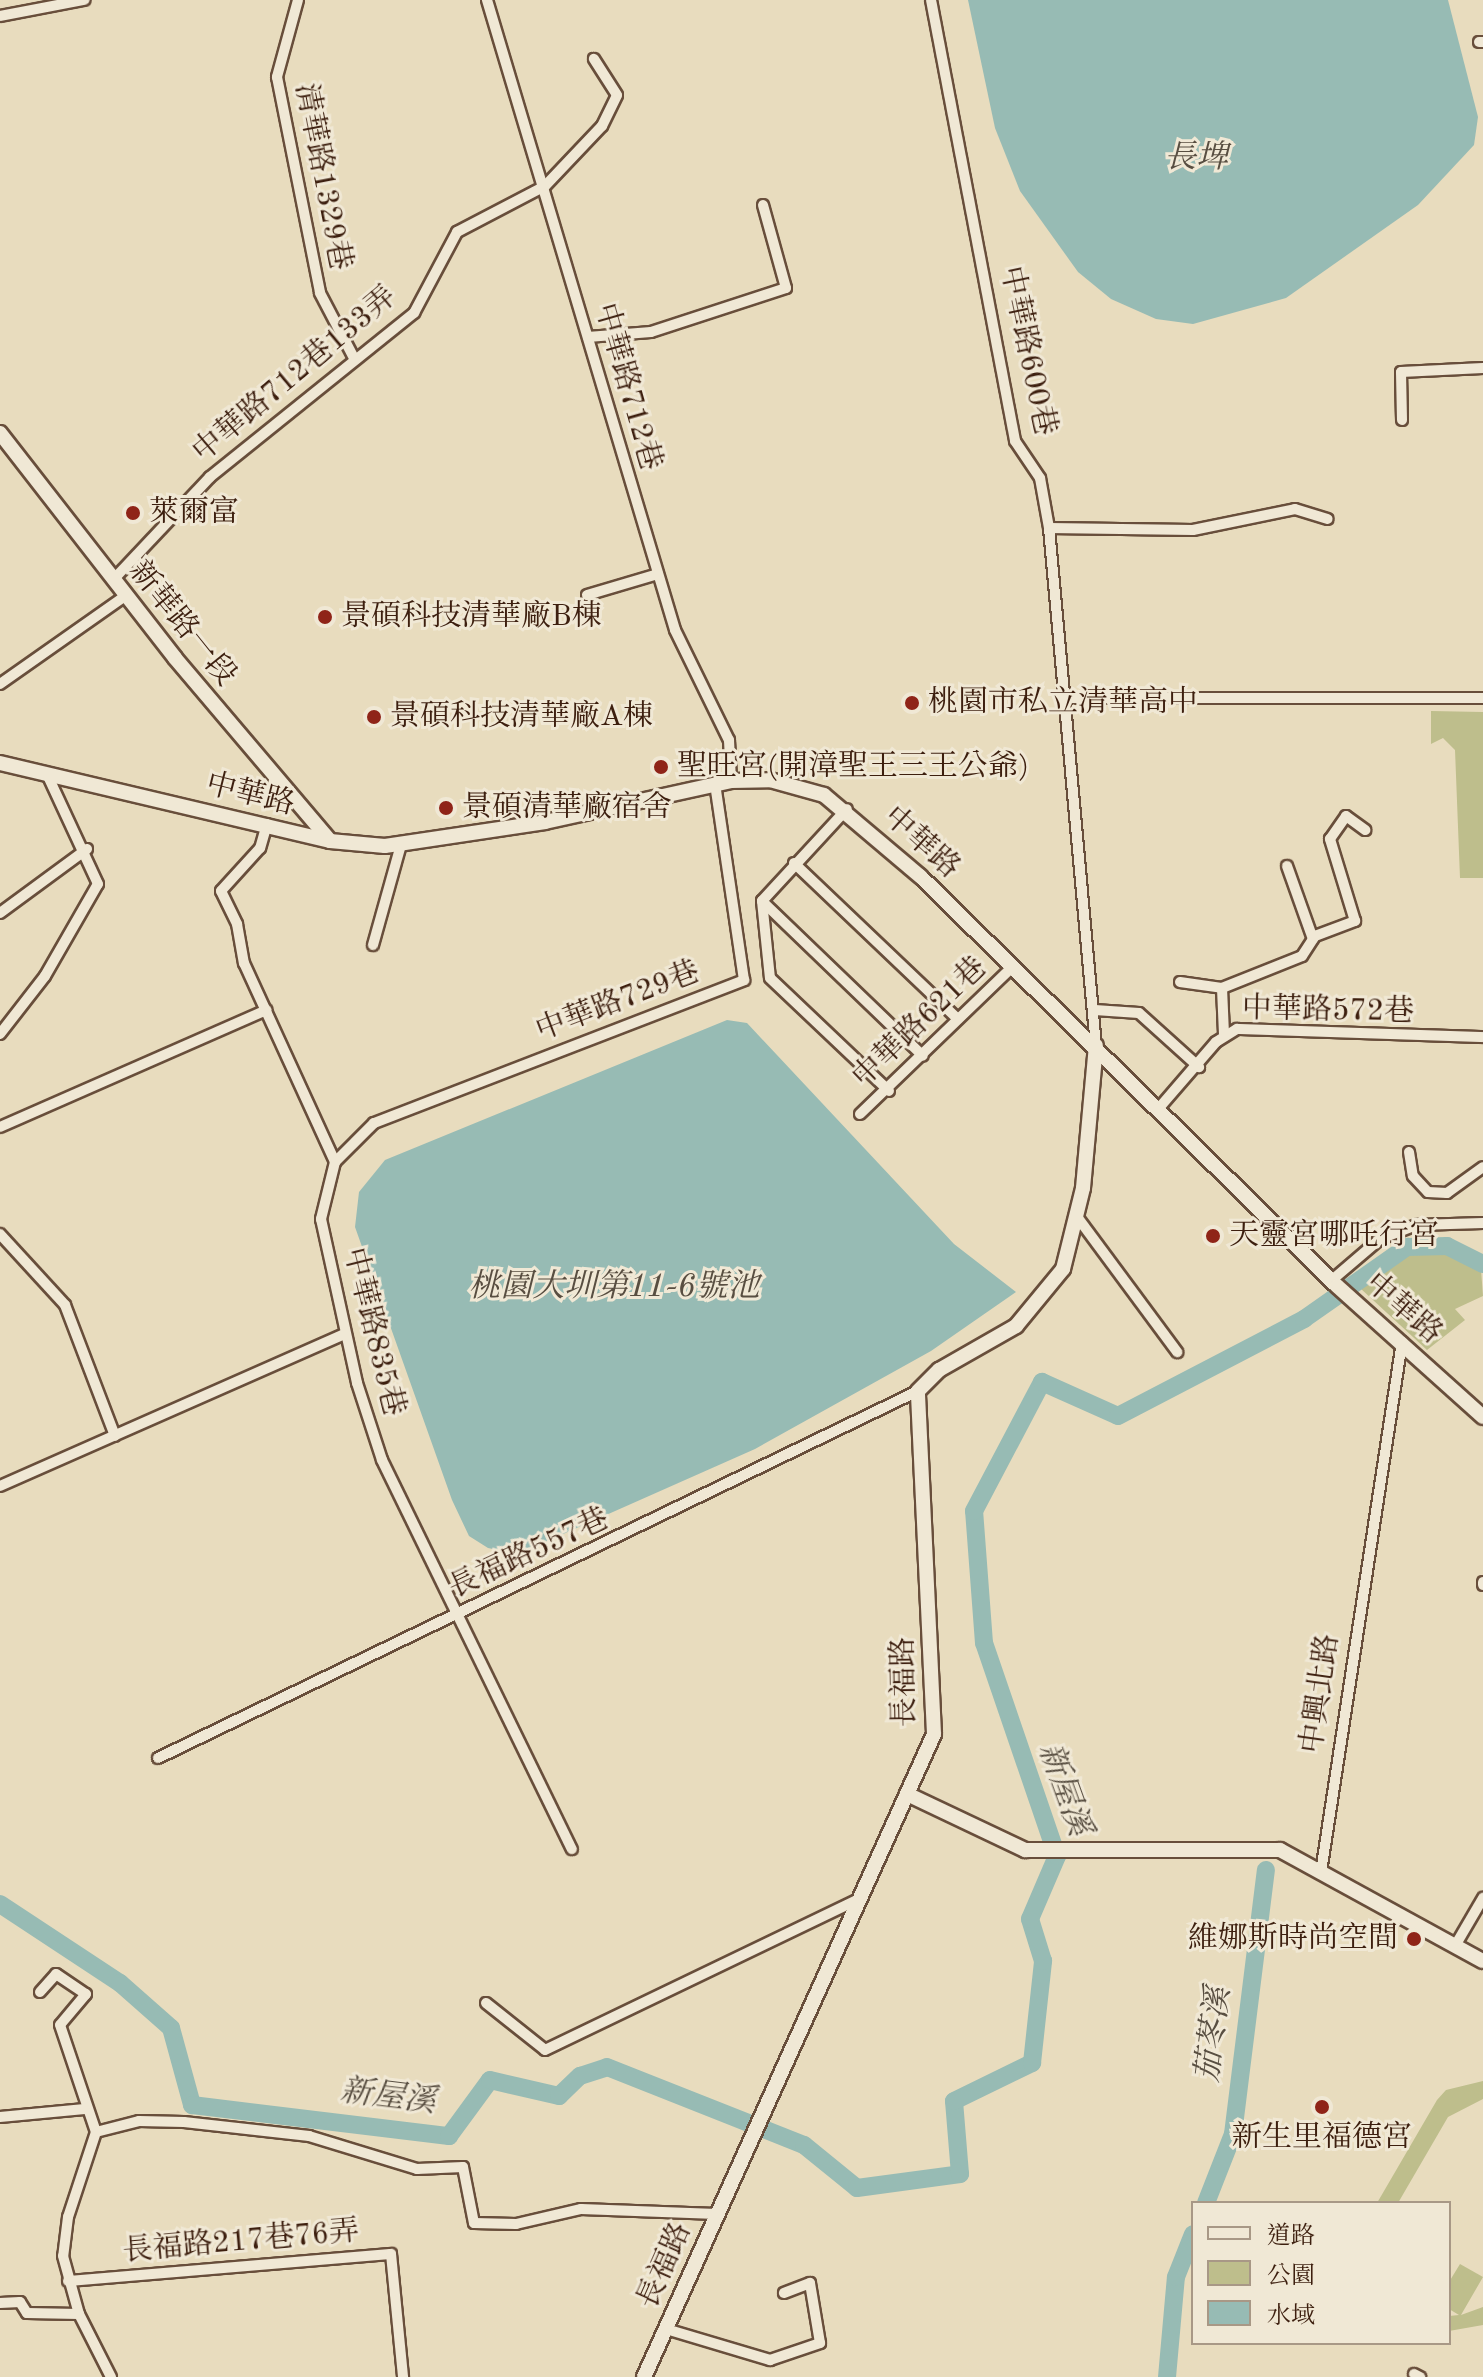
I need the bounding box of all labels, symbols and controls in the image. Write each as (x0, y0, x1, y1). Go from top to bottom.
street label: 清華路1329巷 (286, 81, 358, 273)
water label: 長埤 (1164, 140, 1228, 178)
street label: 中華路600巷 (991, 263, 1063, 439)
street label: 中華路712巷133弄 (186, 279, 404, 471)
street label: 中華路712巷 (586, 299, 668, 475)
place label: 萊爾富 (149, 495, 239, 531)
marker: 萊爾富 (124, 504, 142, 522)
street label: 新華路一段 (121, 554, 243, 694)
place label: 景碩科技清華廠B棟 (341, 599, 602, 635)
marker: 景碩科技清華廠B棟 (316, 608, 334, 626)
place label: 桃園市私立清華高中 (928, 685, 1198, 721)
marker: 桃園市私立清華高中 (903, 694, 921, 712)
place label: 景碩科技清華廠A棟 (390, 699, 653, 735)
marker: 景碩科技清華廠A棟 (365, 708, 383, 726)
place label: 聖旺宮(開漳聖王三王公爺) (677, 749, 1029, 785)
marker: 聖旺宮(開漳聖王三王公爺) (652, 758, 670, 776)
street label: 中華路 (202, 767, 298, 823)
place label: 景碩清華廠宿舍 (462, 790, 672, 826)
marker: 景碩清華廠宿舍 (437, 799, 455, 817)
street label: 中華路 (876, 800, 966, 886)
street label: 中華路621巷 (846, 950, 994, 1096)
street label: 中華路729巷 (531, 954, 705, 1050)
street label: 中華路572巷 (1242, 992, 1414, 1030)
place label: 天靈宮哪吒行宮 (1229, 1218, 1439, 1254)
marker: 天靈宮哪吒行宮 (1204, 1227, 1222, 1245)
street label: 中華路835巷 (335, 1244, 411, 1420)
street label: 中華路 (1357, 1266, 1449, 1352)
water label: 桃園大圳第11-6號池 (468, 1269, 760, 1307)
street label: 長福路557巷 (443, 1501, 615, 1607)
street label: 中興北路 (1295, 1632, 1347, 1756)
street label: 長福路 (886, 1637, 924, 1727)
water label: 新屋溪 (1029, 1738, 1097, 1842)
place label: 維娜斯時尚空間 (1188, 1921, 1398, 1957)
marker: 維娜斯時尚空間 (1405, 1930, 1423, 1948)
water label: 茄苳溪 (1190, 1985, 1240, 2085)
water label: 新屋溪 (338, 2073, 438, 2123)
marker: 新生里福德宮 (1313, 2098, 1331, 2116)
place label: 新生里福德宮 (1232, 2120, 1412, 2156)
legend (1191, 2201, 1451, 2345)
street label: 長福路217巷76弄 (121, 2214, 361, 2270)
street label: 長福路 (630, 2218, 700, 2314)
text: 道路 (1267, 2225, 1315, 2249)
text: 公園 (1267, 2265, 1315, 2289)
text: 水域 (1267, 2305, 1315, 2329)

